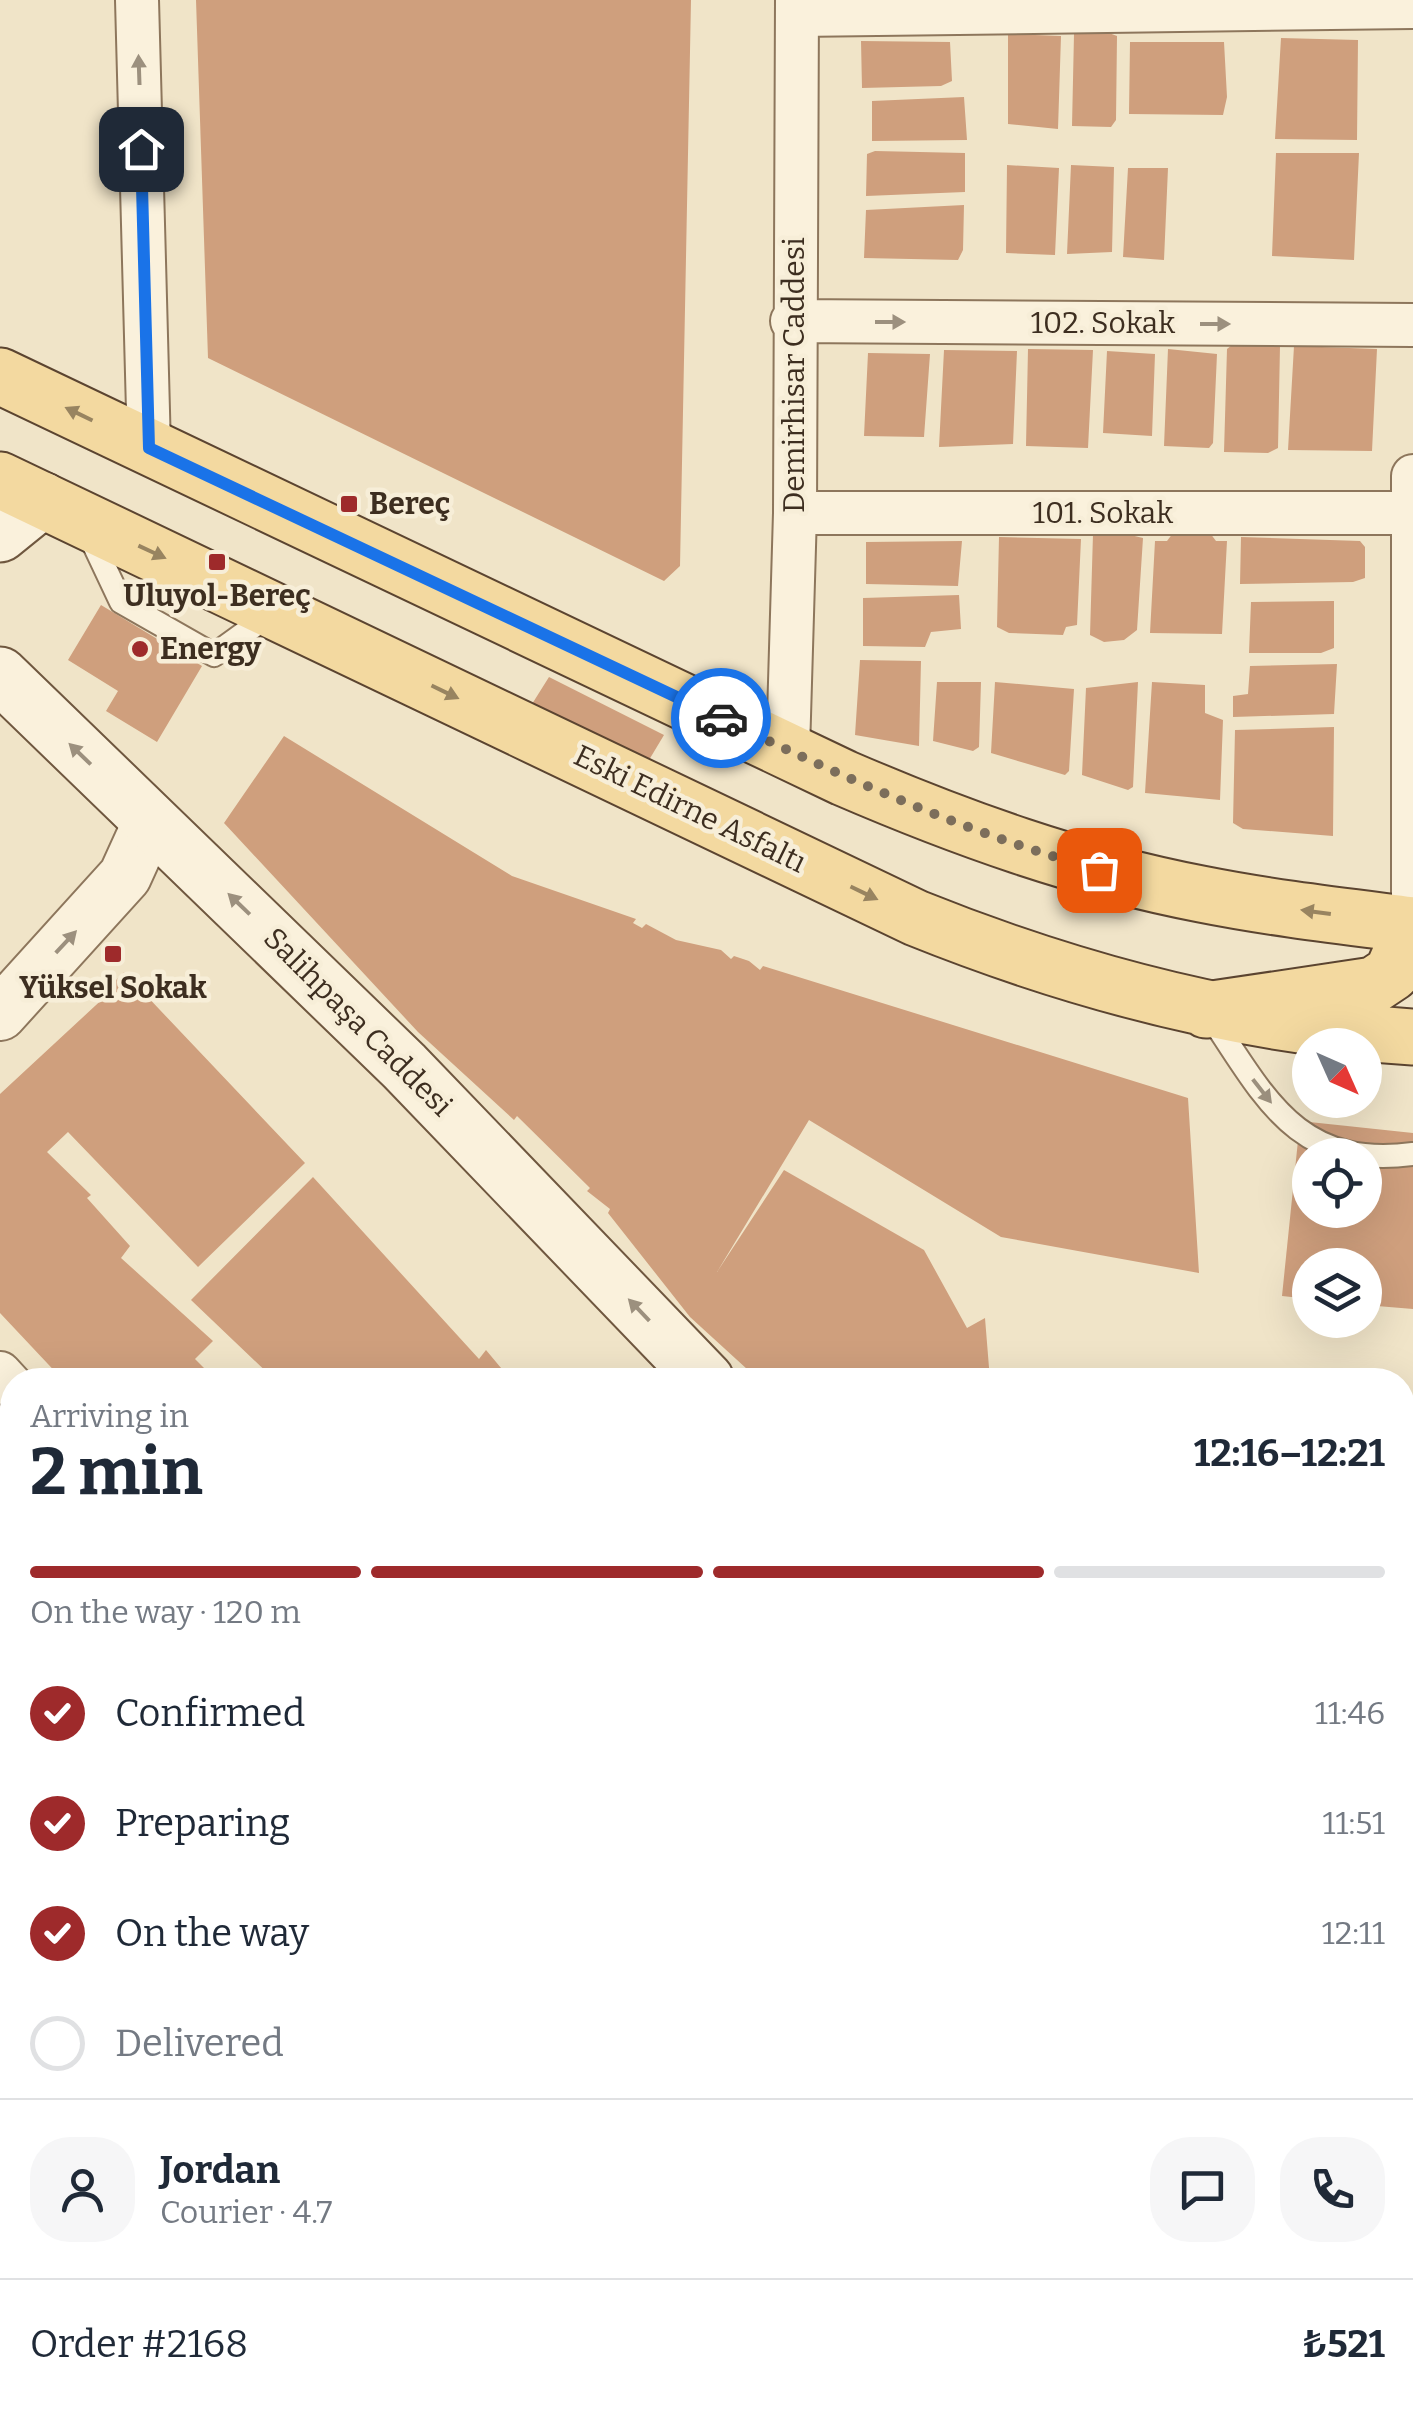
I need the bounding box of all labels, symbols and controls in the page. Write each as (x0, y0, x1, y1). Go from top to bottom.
one-way arrow (130, 54, 146, 86)
pin (99, 107, 184, 192)
icon: home (114, 122, 169, 177)
street label: Demirhisar Caddesi (776, 237, 812, 513)
street label: 102. Sokak (1031, 305, 1175, 341)
one-way arrow (874, 314, 906, 330)
one-way arrow (1199, 316, 1231, 332)
one-way arrow (64, 406, 93, 423)
place label: Bereç (369, 486, 450, 522)
marker: Bereç (338, 493, 360, 515)
street label: 101. Sokak (1033, 495, 1173, 531)
one-way arrow (137, 543, 166, 560)
marker: Uluyol-Bereç (206, 551, 228, 573)
place label: Uluyol-Bereç (123, 578, 311, 614)
place label: Energy (160, 631, 261, 667)
marker: Energy (129, 638, 151, 660)
courier (671, 668, 771, 768)
one-way arrow (431, 683, 460, 700)
icon: car (694, 691, 749, 746)
street label: Eski Edirne Asfaltı (568, 737, 812, 881)
one-way arrow (68, 743, 92, 766)
pin (1057, 828, 1142, 913)
icon: bag (1072, 843, 1127, 898)
one-way arrow (850, 884, 879, 901)
one-way arrow (227, 893, 251, 916)
one-way arrow (1300, 904, 1332, 920)
street label: Salihpaşa Caddesi (256, 920, 460, 1124)
one-way arrow (54, 930, 77, 954)
marker: Yüksel Sokak (102, 943, 124, 965)
place label: Yüksel Sokak (19, 970, 207, 1006)
north arrow (1292, 1028, 1382, 1118)
map controls (1292, 1028, 1382, 1338)
one-way arrow (1251, 1077, 1272, 1103)
button: locate (1292, 1138, 1382, 1228)
button: layers (1292, 1248, 1382, 1338)
one-way arrow (628, 1298, 651, 1322)
text: Arriving in (30, 1397, 189, 1435)
text: 12:16–12:21 (1194, 1430, 1385, 1476)
text: 2 min (30, 1433, 203, 1511)
text: On the way · 120 m (30, 1593, 301, 1631)
icon: check (30, 1686, 85, 1741)
text: Confirmed (115, 1690, 305, 1736)
text: 11:46 (1315, 1694, 1385, 1732)
icon: check (30, 1796, 85, 1851)
text: Preparing (115, 1800, 290, 1846)
text: 11:51 (1323, 1804, 1385, 1842)
icon: check (30, 1906, 85, 1961)
text: On the way (115, 1910, 309, 1956)
text: 12:11 (1322, 1914, 1385, 1952)
text: Delivered (115, 2020, 284, 2066)
button: person (30, 2137, 135, 2242)
button: chat (1150, 2137, 1255, 2242)
button: phone (1280, 2137, 1385, 2242)
text: Jordan (160, 2147, 280, 2193)
text: Courier · 4.7 (160, 2193, 332, 2231)
text: Order #2168 (30, 2321, 248, 2367)
text: ₺521 (1301, 2321, 1385, 2367)

